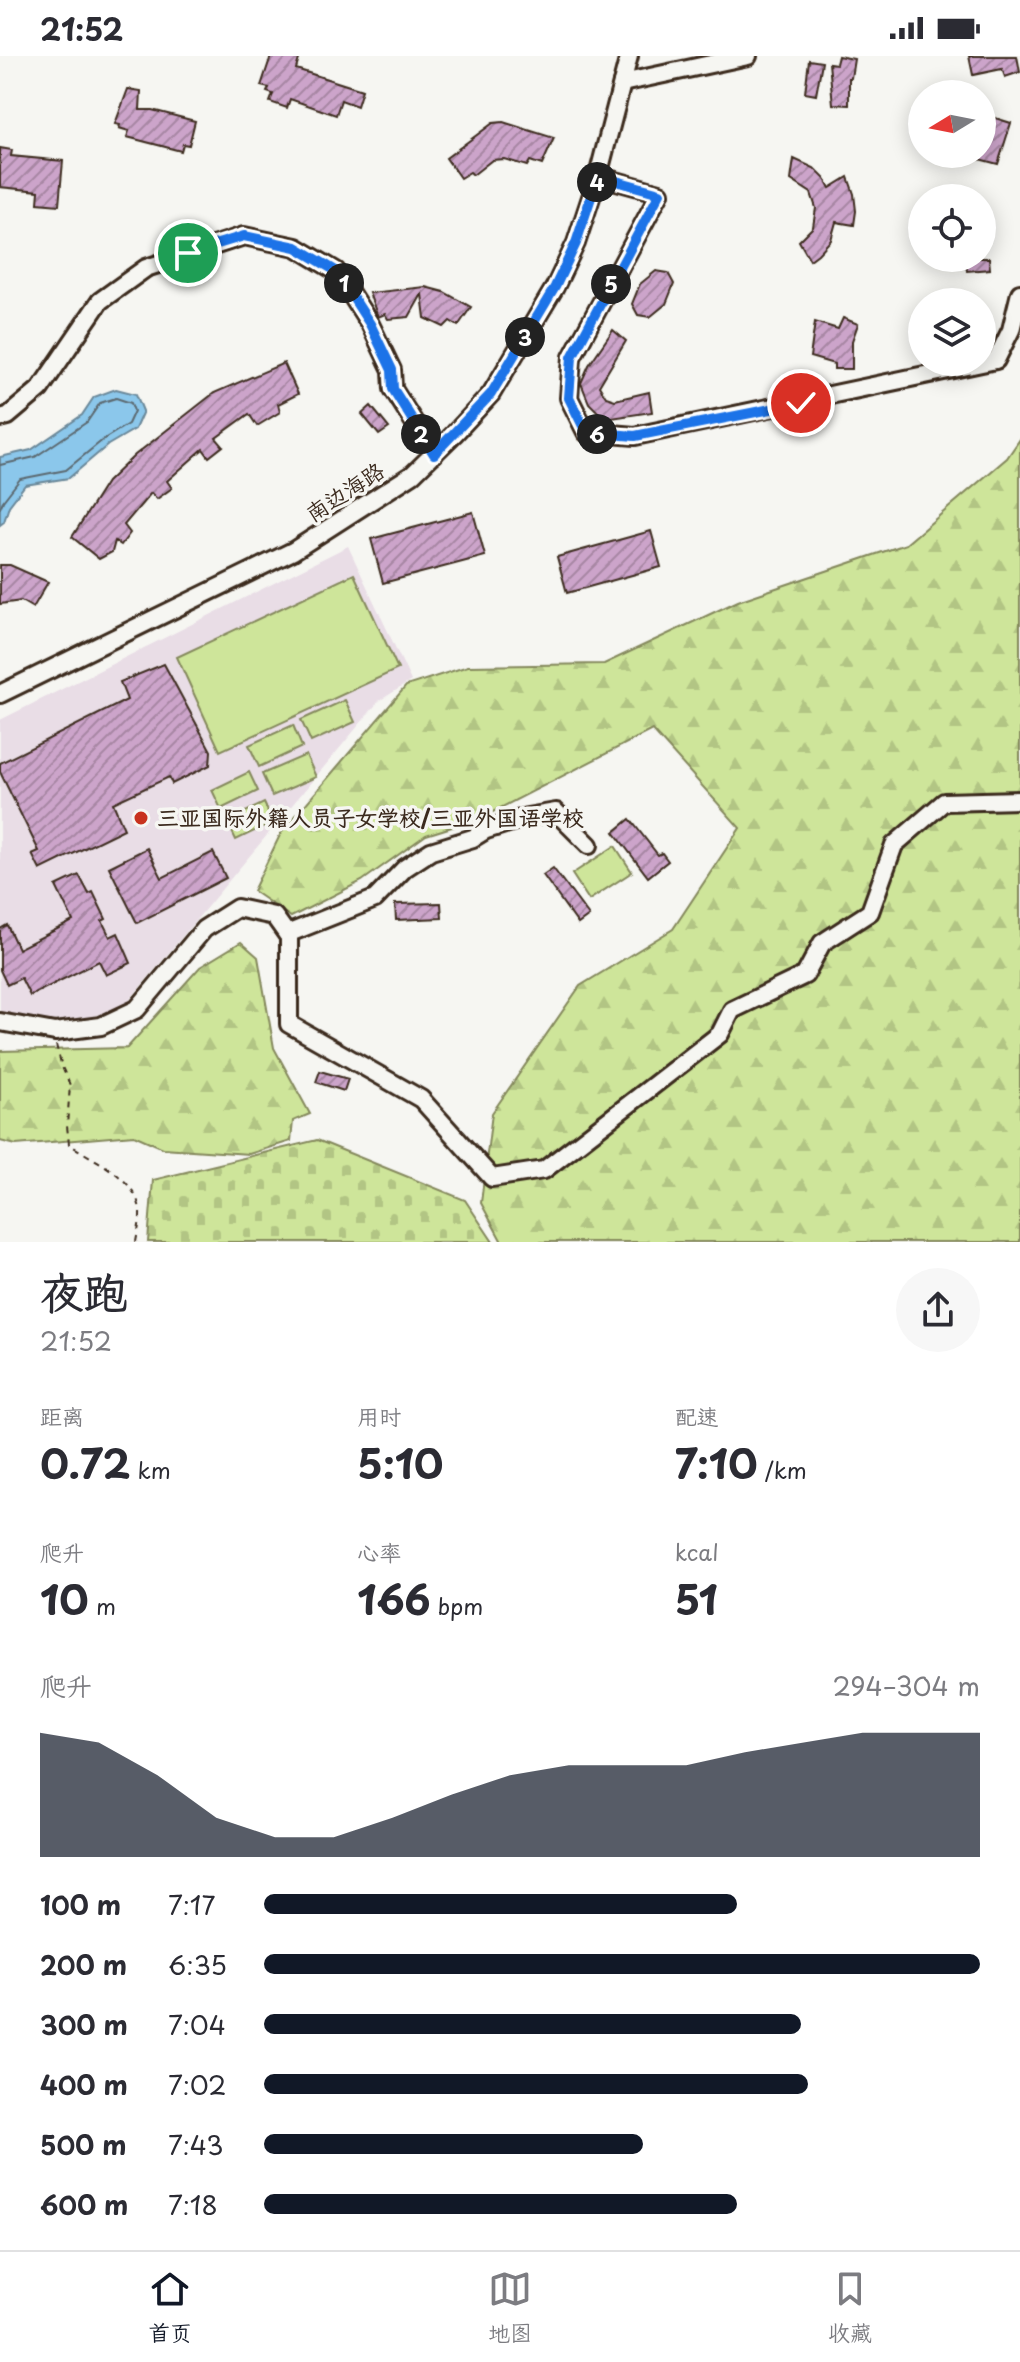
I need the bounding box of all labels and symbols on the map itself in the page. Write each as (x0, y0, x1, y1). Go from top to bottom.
north arrow (908, 80, 996, 168)
pin: 4 (577, 162, 617, 202)
pin (154, 219, 222, 287)
pin: 1 (324, 263, 364, 303)
pin: 5 (591, 264, 631, 304)
pin: 3 (505, 317, 545, 357)
pin (767, 369, 835, 437)
pin: 2 (401, 414, 441, 454)
pin: 6 (577, 414, 617, 454)
street label: 南边海路 (298, 453, 390, 529)
place label: 三亚国际外籍人员子女学校/三亚外国语学校 (157, 800, 584, 833)
marker: 三亚国际外籍人员子女学校/三亚外国语学校 (132, 809, 150, 827)

